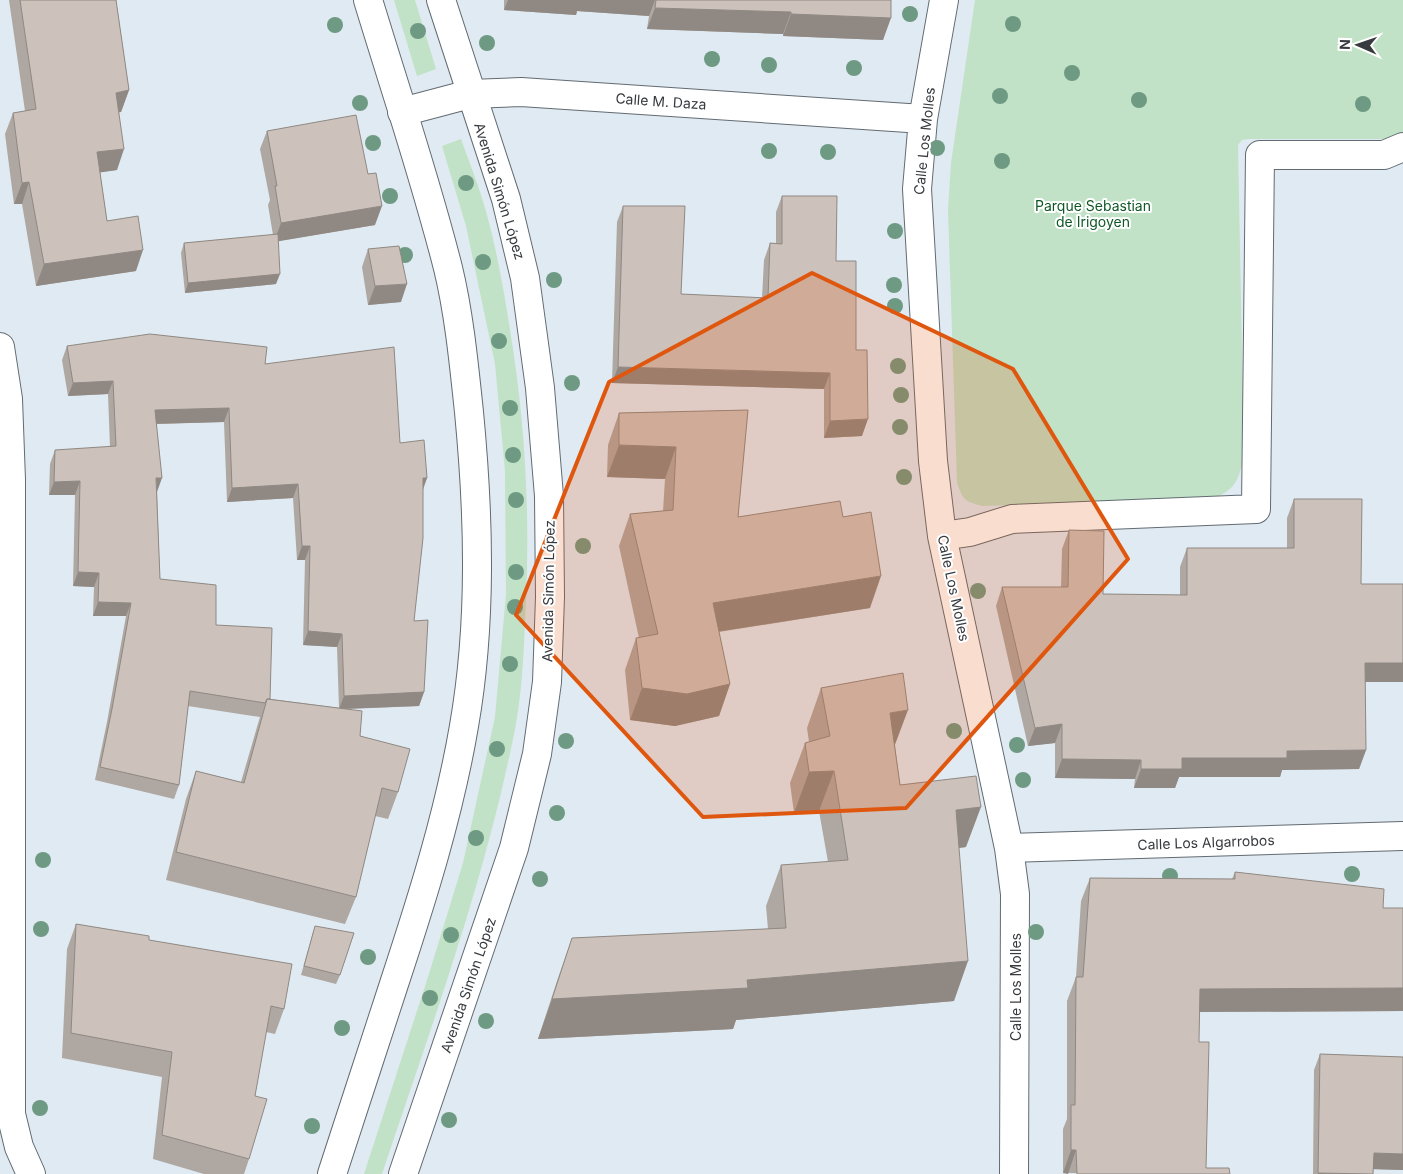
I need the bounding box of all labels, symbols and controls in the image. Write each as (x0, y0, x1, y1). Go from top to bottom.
north arrow (1333, 20, 1383, 70)
text: N (1336, 39, 1353, 50)
street label: Calle Los Molles (910, 86, 938, 196)
street label: Calle M. Daza (615, 89, 707, 113)
street label: Avenida Simón López (471, 120, 529, 262)
park label: Parque Sebastian de Irigoyen (1035, 197, 1151, 230)
street label: Avenida Simón López (538, 520, 558, 662)
street label: Calle Los Molles (934, 533, 974, 643)
street label: Calle Los Algarrobos (1137, 831, 1275, 853)
street label: Avenida Simón López (437, 915, 499, 1055)
street label: Calle Los Molles (1007, 933, 1024, 1041)

